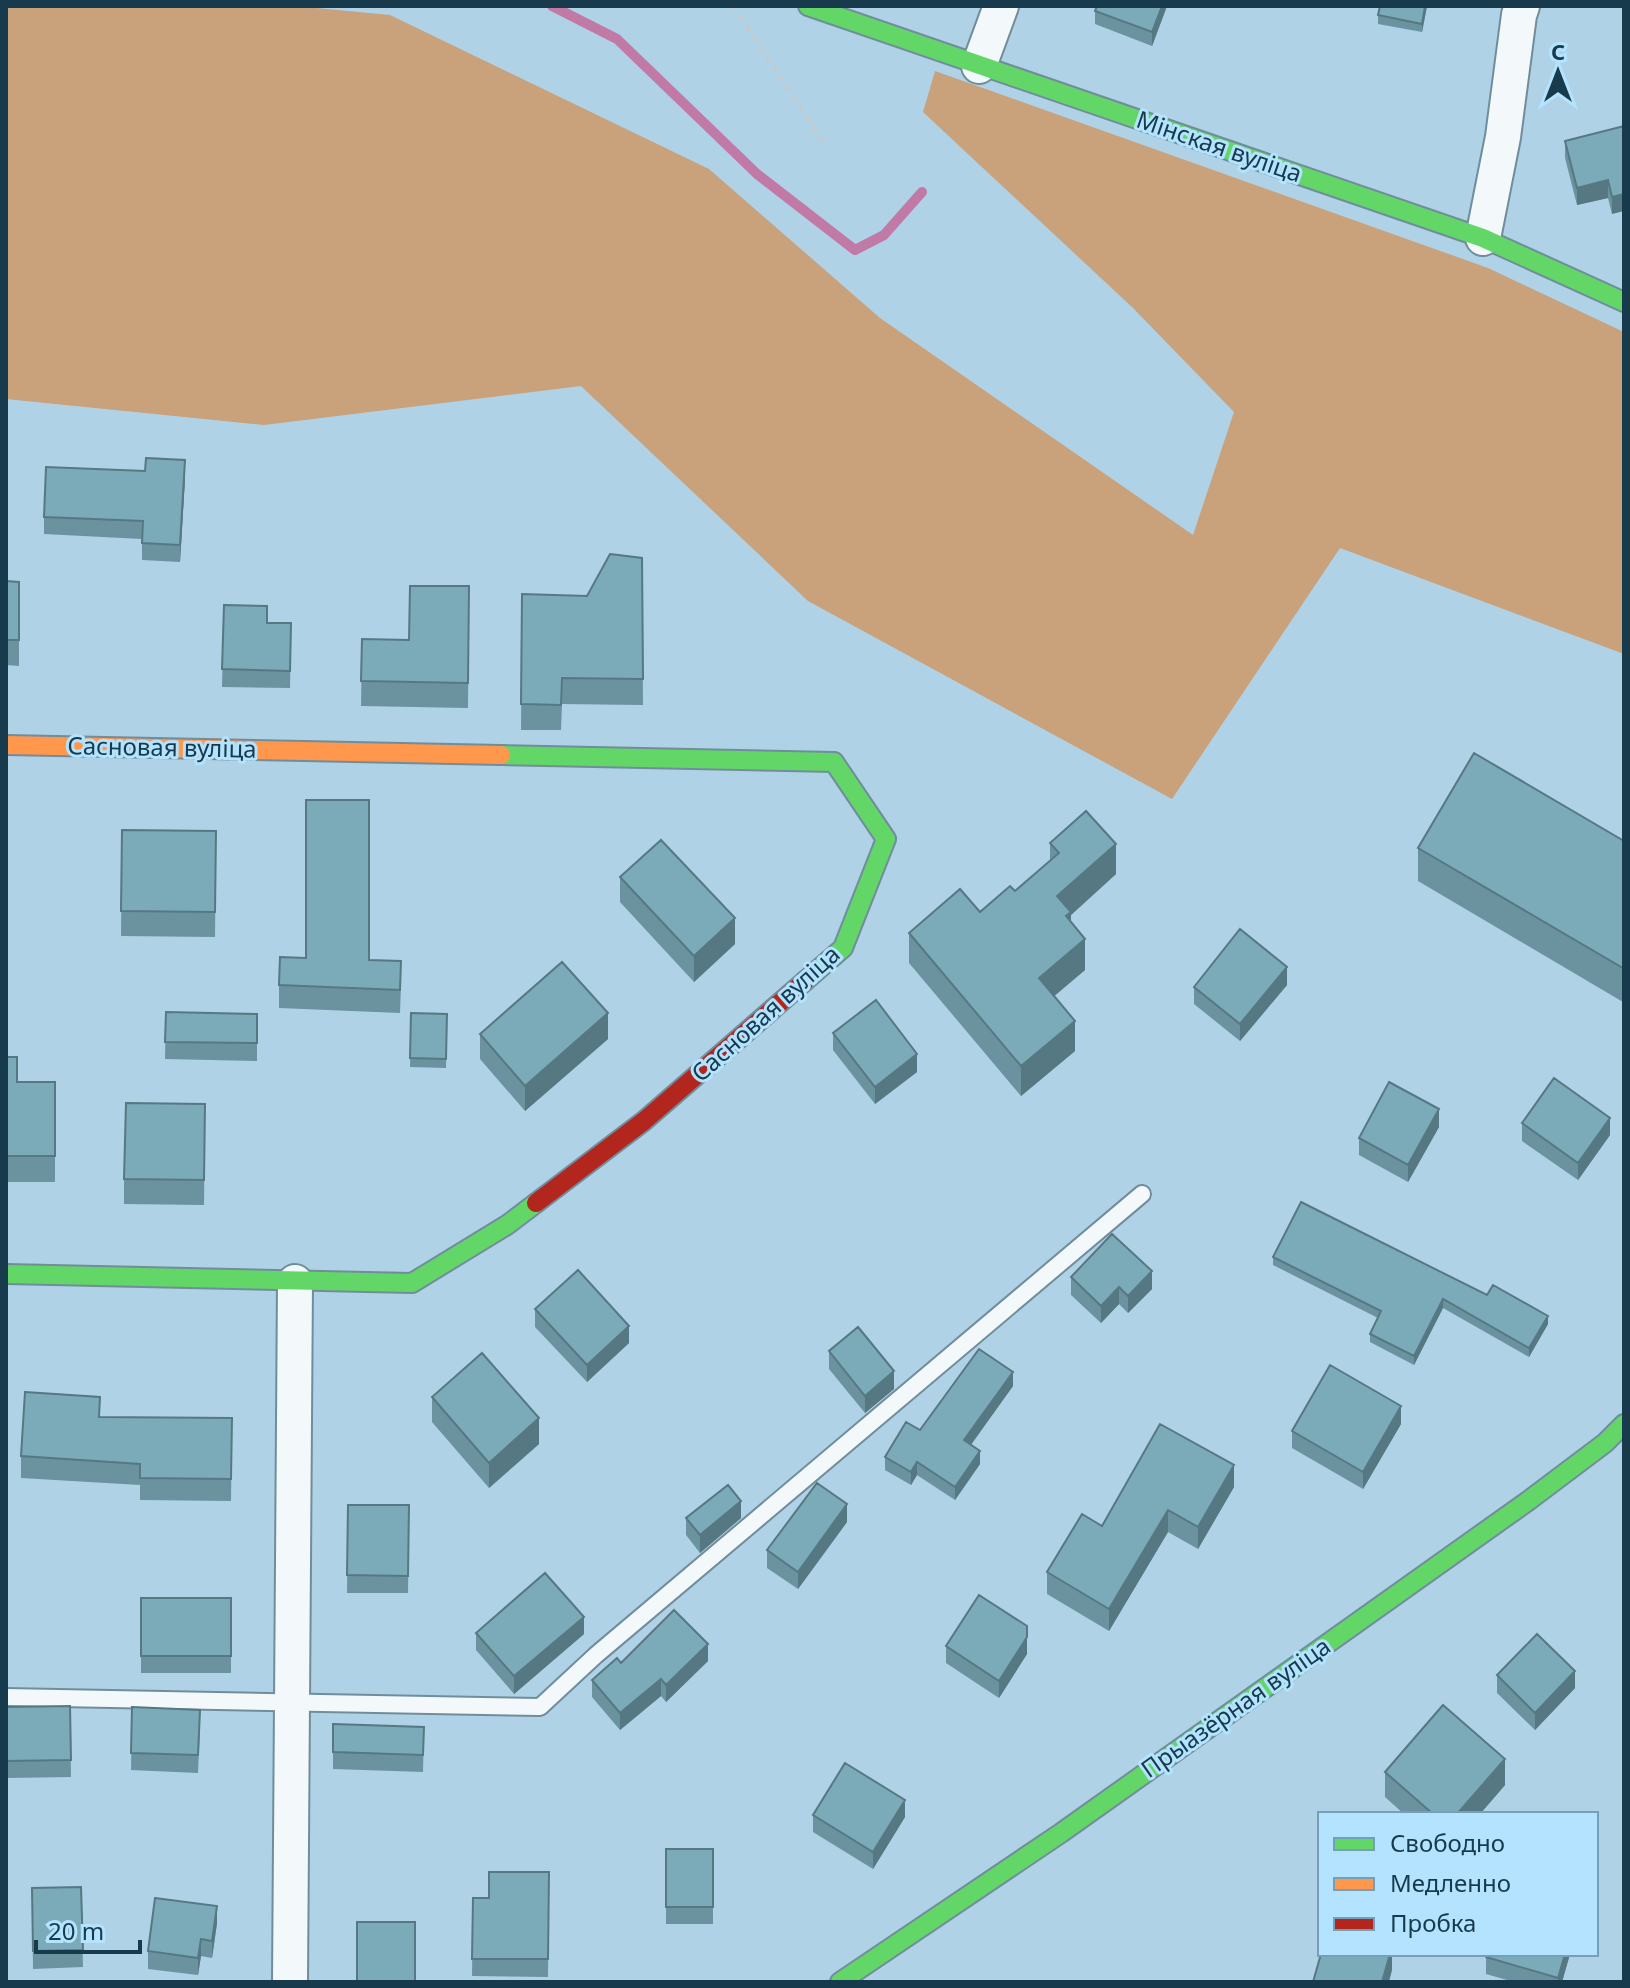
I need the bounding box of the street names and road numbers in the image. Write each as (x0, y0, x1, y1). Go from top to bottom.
street label: Мінская вуліца (1132, 102, 1307, 189)
street label: Сасновая вуліца (67, 728, 257, 765)
street label: Сасновая вуліца (684, 937, 846, 1088)
street label: Прыазёрная вуліца (1134, 1629, 1336, 1785)

